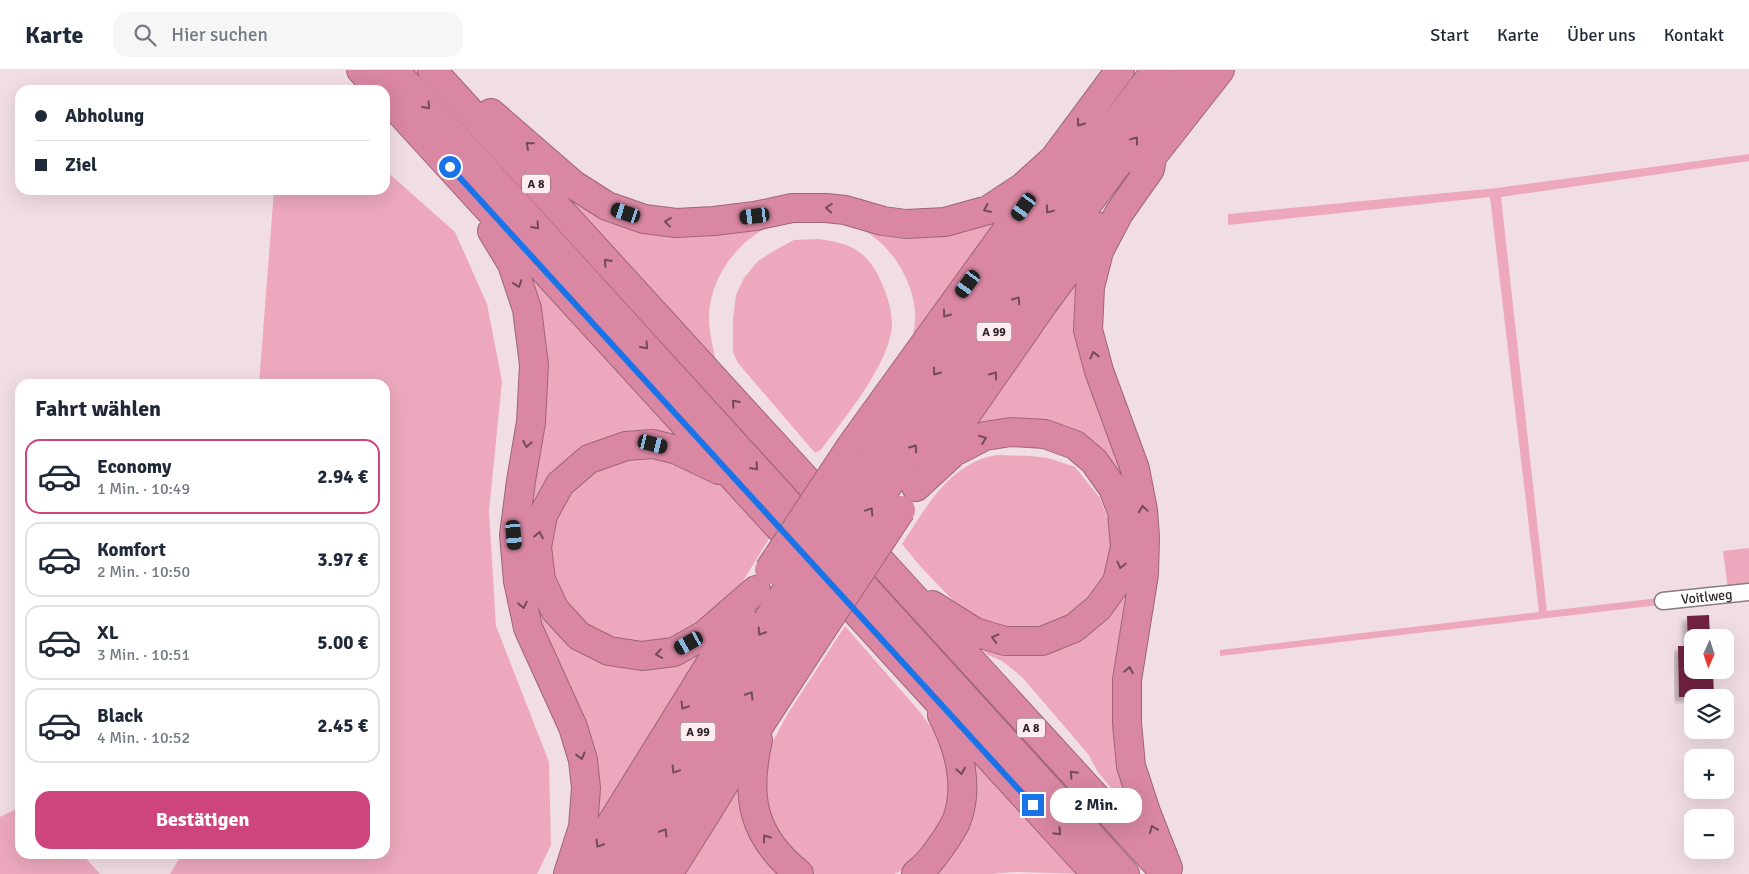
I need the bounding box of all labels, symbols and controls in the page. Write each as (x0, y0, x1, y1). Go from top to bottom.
search box (113, 12, 463, 57)
text: Karte (25, 20, 83, 50)
icon: search (131, 21, 159, 49)
text: Hier suchen (171, 23, 268, 47)
text: Start (1430, 24, 1469, 46)
text: Karte (1497, 24, 1539, 46)
text: Über uns (1567, 24, 1636, 46)
text: Kontakt (1664, 24, 1724, 46)
one-way arrow (421, 101, 430, 110)
text: Abholung (65, 104, 144, 128)
one-way arrow (1077, 118, 1087, 127)
one-way arrow (1129, 136, 1138, 146)
one-way arrow (525, 142, 534, 151)
text: Ziel (65, 153, 97, 177)
route start (439, 156, 461, 178)
road number: A 8 (522, 175, 550, 194)
car (1009, 190, 1038, 224)
car (609, 201, 642, 225)
one-way arrow (824, 203, 832, 214)
one-way arrow (983, 203, 992, 213)
one-way arrow (1047, 204, 1055, 213)
car (739, 207, 770, 225)
one-way arrow (663, 217, 671, 228)
one-way arrow (530, 221, 539, 230)
one-way arrow (604, 259, 613, 268)
car (953, 267, 982, 301)
one-way arrow (513, 279, 523, 288)
one-way arrow (1011, 296, 1020, 306)
one-way arrow (943, 308, 952, 318)
road number: A 99 (976, 322, 1012, 342)
one-way arrow (639, 341, 648, 350)
one-way arrow (1090, 351, 1100, 359)
one-way arrow (933, 366, 942, 375)
one-way arrow (988, 371, 997, 381)
text: Fahrt wählen (35, 395, 161, 422)
one-way arrow (732, 400, 741, 409)
car (636, 433, 669, 455)
one-way arrow (978, 434, 987, 445)
one-way arrow (523, 440, 533, 449)
one-way arrow (908, 444, 917, 454)
icon: car (37, 454, 82, 499)
text: Economy (97, 455, 171, 479)
one-way arrow (749, 461, 758, 470)
text: 2.94 € (317, 465, 368, 489)
text: 1 Min. · 10:49 (97, 479, 190, 499)
one-way arrow (1138, 505, 1149, 513)
one-way arrow (864, 508, 873, 517)
car (505, 519, 522, 551)
one-way arrow (533, 531, 543, 540)
icon: car (37, 537, 82, 582)
text: Komfort (97, 538, 166, 562)
text: 3.97 € (317, 548, 368, 572)
one-way arrow (1116, 561, 1127, 570)
text: 2 Min. · 10:50 (97, 562, 190, 582)
street label: Voitlweg (1680, 586, 1733, 608)
one-way arrow (517, 600, 528, 609)
icon: car (37, 620, 82, 665)
text: XL (97, 621, 119, 645)
one-way arrow (757, 627, 767, 636)
car (672, 629, 705, 657)
north arrow (1684, 629, 1734, 679)
map controls (1684, 629, 1734, 859)
text: 5.00 € (317, 631, 368, 655)
one-way arrow (991, 634, 999, 644)
text: 3 Min. · 10:51 (97, 645, 190, 665)
one-way arrow (654, 648, 662, 659)
one-way arrow (1123, 666, 1133, 675)
button: layers (1684, 689, 1734, 739)
one-way arrow (744, 691, 754, 700)
one-way arrow (681, 700, 691, 709)
icon: car (37, 703, 82, 748)
text: Black (97, 704, 143, 728)
text: 2.45 € (317, 714, 368, 738)
road number: A 8 (1017, 718, 1045, 738)
road number: A 99 (680, 722, 716, 742)
text: 4 Min. · 10:52 (97, 728, 190, 748)
button: + (1684, 749, 1734, 799)
one-way arrow (575, 751, 586, 760)
one-way arrow (671, 765, 681, 774)
one-way arrow (955, 766, 966, 775)
one-way arrow (1070, 770, 1079, 779)
callout: 2 Min. (1050, 788, 1143, 822)
button: Bestätigen (35, 791, 370, 849)
route end (1022, 794, 1044, 816)
text: 2 Min. (1074, 795, 1118, 815)
button: − (1684, 809, 1734, 859)
one-way arrow (1148, 825, 1159, 834)
one-way arrow (1053, 827, 1062, 836)
one-way arrow (657, 829, 667, 838)
one-way arrow (763, 834, 772, 844)
one-way arrow (596, 838, 605, 847)

